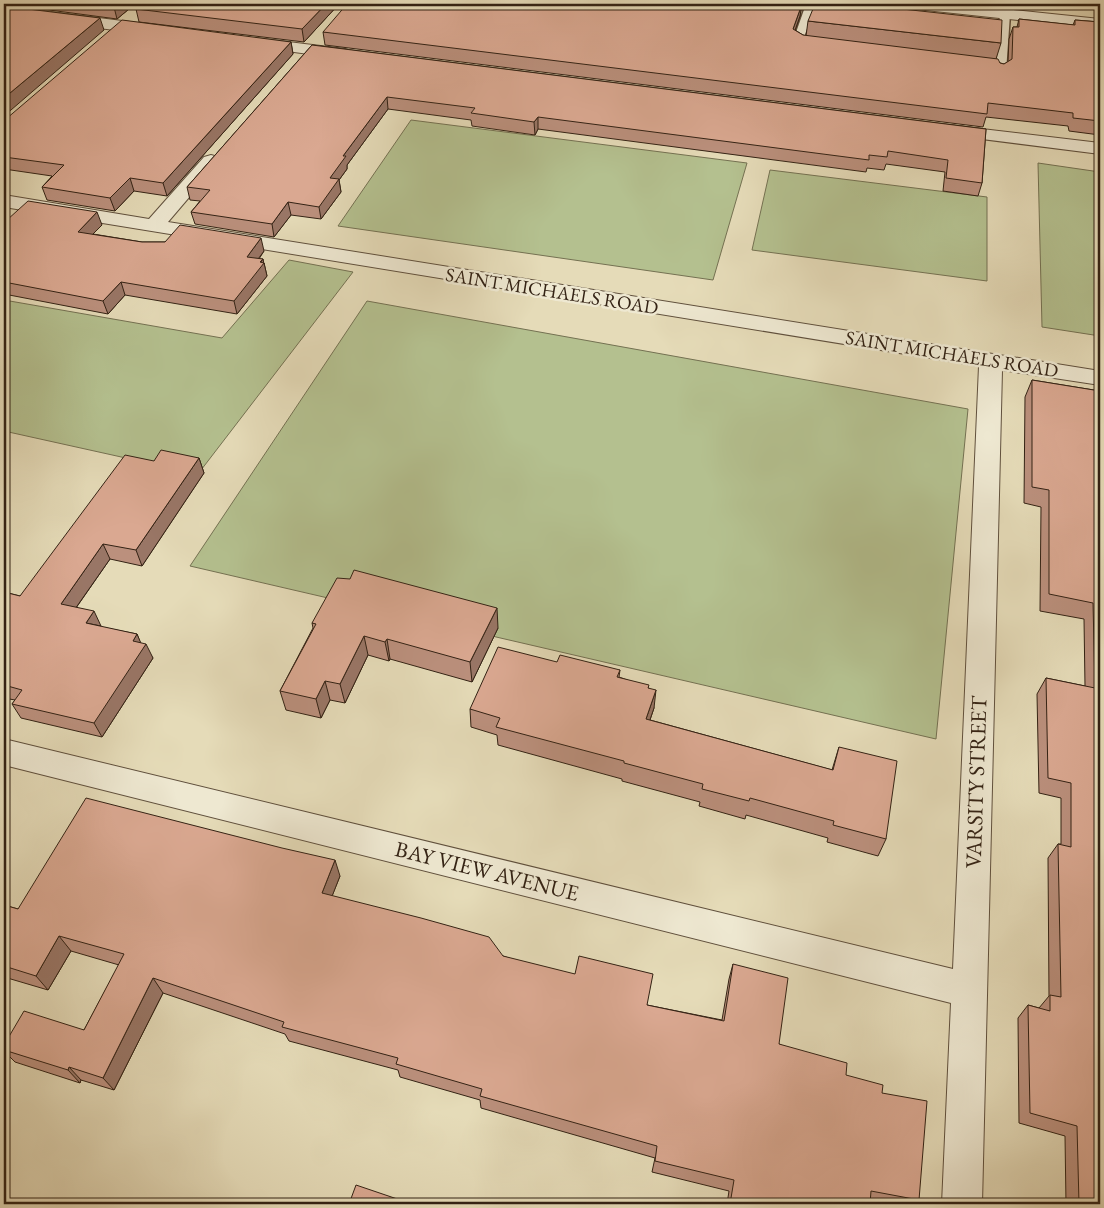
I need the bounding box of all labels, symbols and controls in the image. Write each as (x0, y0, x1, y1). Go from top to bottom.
street label: SAINT MICHAELS ROAD (444, 262, 660, 320)
street label: SAINT MICHAELS ROAD (844, 325, 1060, 383)
street label: VARSITY STREET (958, 695, 994, 869)
street label: BAY VIEW AVENUE (392, 834, 582, 908)

